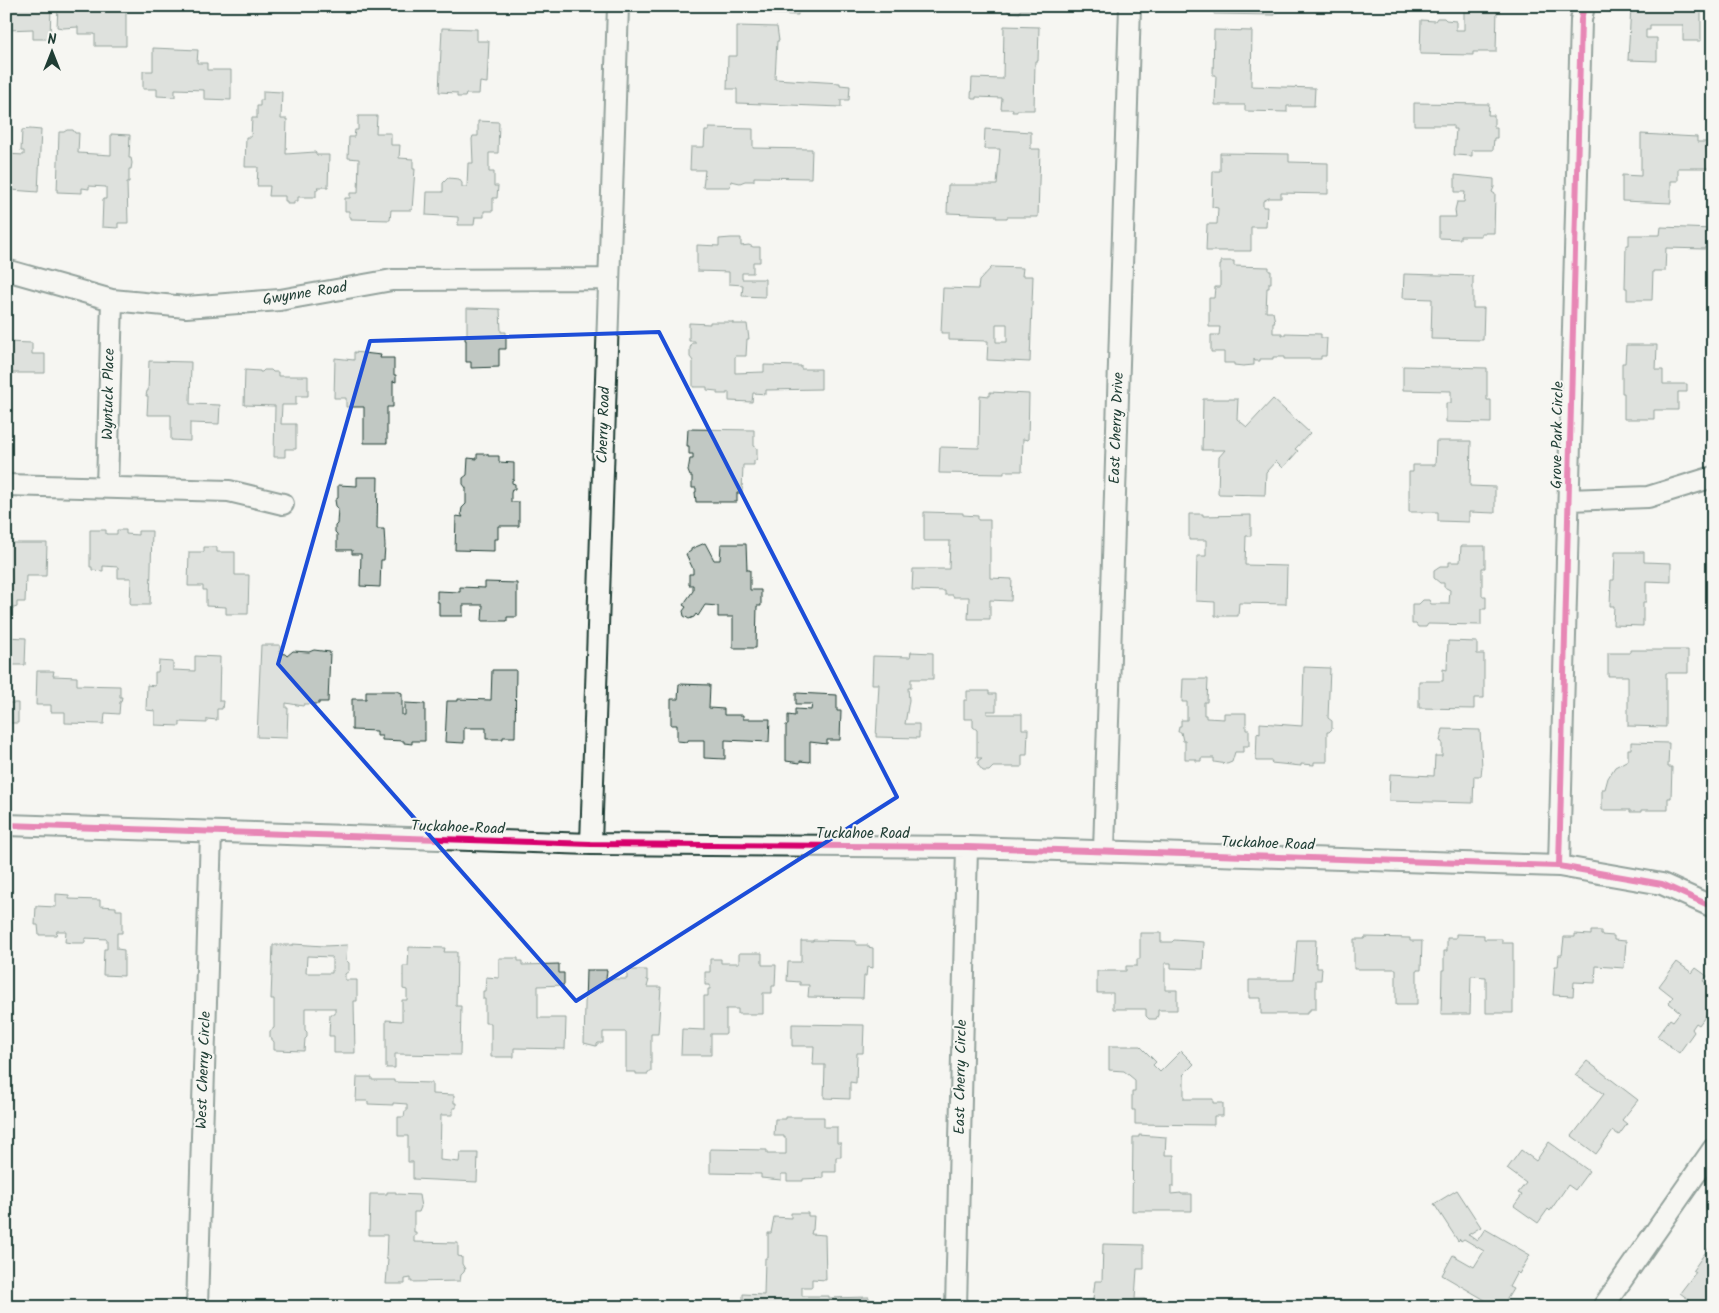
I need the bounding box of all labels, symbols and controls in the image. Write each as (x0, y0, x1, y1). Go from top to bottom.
north arrow (28, 28, 78, 78)
text: N (48, 29, 57, 51)
street label: Gwynne Road (261, 275, 349, 313)
street label: Wyntuck Place (96, 348, 122, 440)
street label: East Cherry Drive (1103, 371, 1131, 484)
street label: Grove Park Circle (1545, 381, 1571, 489)
street label: Cherry Road (591, 386, 617, 464)
street label: Tuckahoe Road (411, 814, 506, 842)
street label: Tuckahoe Road (816, 822, 910, 846)
street label: Tuckahoe Road (1221, 830, 1316, 858)
street label: West Cherry Circle (190, 1010, 218, 1129)
street label: East Cherry Circle (948, 1019, 974, 1135)

